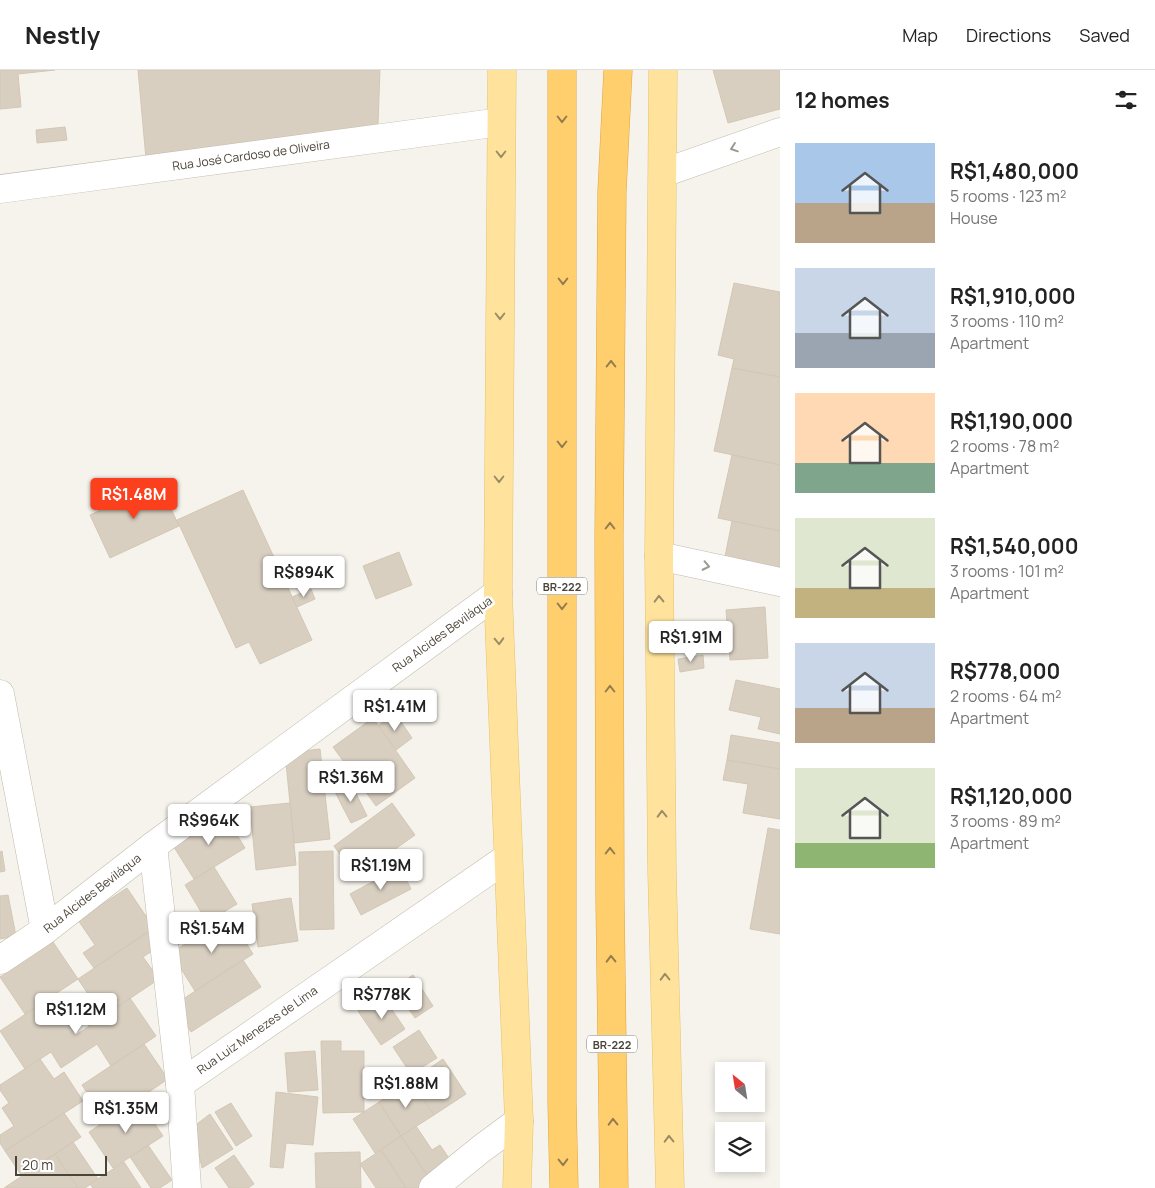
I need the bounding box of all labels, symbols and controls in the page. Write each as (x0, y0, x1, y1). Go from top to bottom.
text: Nestly (25, 18, 100, 51)
text: Map (902, 23, 938, 47)
text: Directions (966, 23, 1051, 47)
text: Saved (1079, 23, 1130, 47)
text: 12 homes (795, 86, 890, 114)
icon: filters (1112, 86, 1140, 114)
one-way arrow (557, 115, 567, 123)
street label: Rua José Cardoso de Oliveira (171, 136, 331, 174)
one-way arrow (730, 142, 739, 152)
one-way arrow (496, 150, 506, 158)
text: R$1,480,000 (950, 157, 1079, 185)
icon: home (835, 163, 895, 223)
text: 5 rooms · 123 m² (950, 185, 1066, 207)
text: House (950, 207, 998, 229)
one-way arrow (558, 278, 568, 285)
text: R$1,910,000 (950, 282, 1076, 310)
icon: home (835, 288, 895, 348)
text: 3 rooms · 110 m² (950, 310, 1064, 332)
one-way arrow (495, 312, 505, 320)
text: Apartment (950, 332, 1029, 354)
one-way arrow (606, 359, 616, 367)
text: R$1,190,000 (950, 407, 1073, 435)
icon: home (835, 413, 895, 473)
text: 2 rooms · 78 m² (950, 435, 1059, 457)
one-way arrow (557, 440, 567, 448)
text: Apartment (950, 457, 1029, 479)
one-way arrow (493, 475, 504, 483)
pin: R$1.48M (88, 478, 180, 520)
text: R$1.48M (101, 483, 167, 505)
one-way arrow (604, 522, 615, 530)
text: R$1,540,000 (950, 532, 1079, 560)
icon: home (835, 538, 895, 598)
pin: R$894K (263, 556, 345, 598)
one-way arrow (702, 560, 711, 571)
text: 3 rooms · 101 m² (950, 560, 1064, 582)
text: R$894K (274, 561, 334, 583)
road number: BR-222 (537, 578, 587, 594)
text: Apartment (950, 582, 1029, 604)
street label: Rua Alcides Beviláqua (389, 592, 495, 676)
one-way arrow (654, 595, 664, 603)
one-way arrow (556, 602, 567, 610)
pin: R$1.91M (645, 620, 737, 663)
text: R$1.91M (660, 626, 722, 648)
one-way arrow (494, 637, 505, 645)
text: R$778,000 (950, 657, 1060, 685)
icon: home (835, 663, 895, 723)
one-way arrow (605, 684, 615, 692)
text: 2 rooms · 64 m² (950, 685, 1061, 707)
pin: R$1.41M (349, 690, 441, 732)
text: R$1.41M (364, 695, 426, 717)
text: Apartment (950, 707, 1029, 729)
pin: R$1.36M (305, 760, 397, 803)
text: R$1.36M (319, 766, 383, 788)
text: R$1,120,000 (950, 782, 1073, 810)
icon: home (835, 788, 895, 848)
pin: R$964K (168, 804, 250, 846)
text: R$964K (179, 809, 239, 831)
one-way arrow (657, 810, 667, 818)
text: 3 rooms · 89 m² (950, 810, 1061, 832)
text: Apartment (950, 832, 1029, 854)
one-way arrow (605, 847, 615, 854)
pin: R$1.19M (335, 848, 427, 891)
street label: Rua Alcides Beviláqua (40, 849, 144, 937)
text: R$1.19M (351, 854, 411, 876)
pin: R$1.54M (166, 912, 258, 954)
text: R$1.54M (180, 917, 244, 939)
one-way arrow (606, 955, 616, 963)
one-way arrow (660, 973, 670, 980)
pin: R$778K (341, 978, 423, 1020)
street label: Rua Luiz Menezes de Lima (193, 982, 321, 1078)
text: R$778K (353, 983, 411, 1005)
pin: R$1.12M (30, 992, 122, 1035)
text: R$1.12M (46, 998, 106, 1020)
road number: BR-222 (587, 1036, 637, 1052)
north arrow (715, 1062, 765, 1112)
map controls (715, 1062, 765, 1172)
pin: R$1.88M (360, 1066, 452, 1109)
text: R$1.88M (373, 1072, 439, 1094)
pin: R$1.35M (80, 1092, 172, 1134)
text: R$1.35M (94, 1097, 158, 1119)
one-way arrow (608, 1118, 618, 1126)
button: layers (715, 1122, 765, 1172)
one-way arrow (664, 1135, 674, 1143)
scale bar (15, 1153, 108, 1176)
text: 20 m (22, 1155, 53, 1174)
one-way arrow (558, 1159, 568, 1167)

